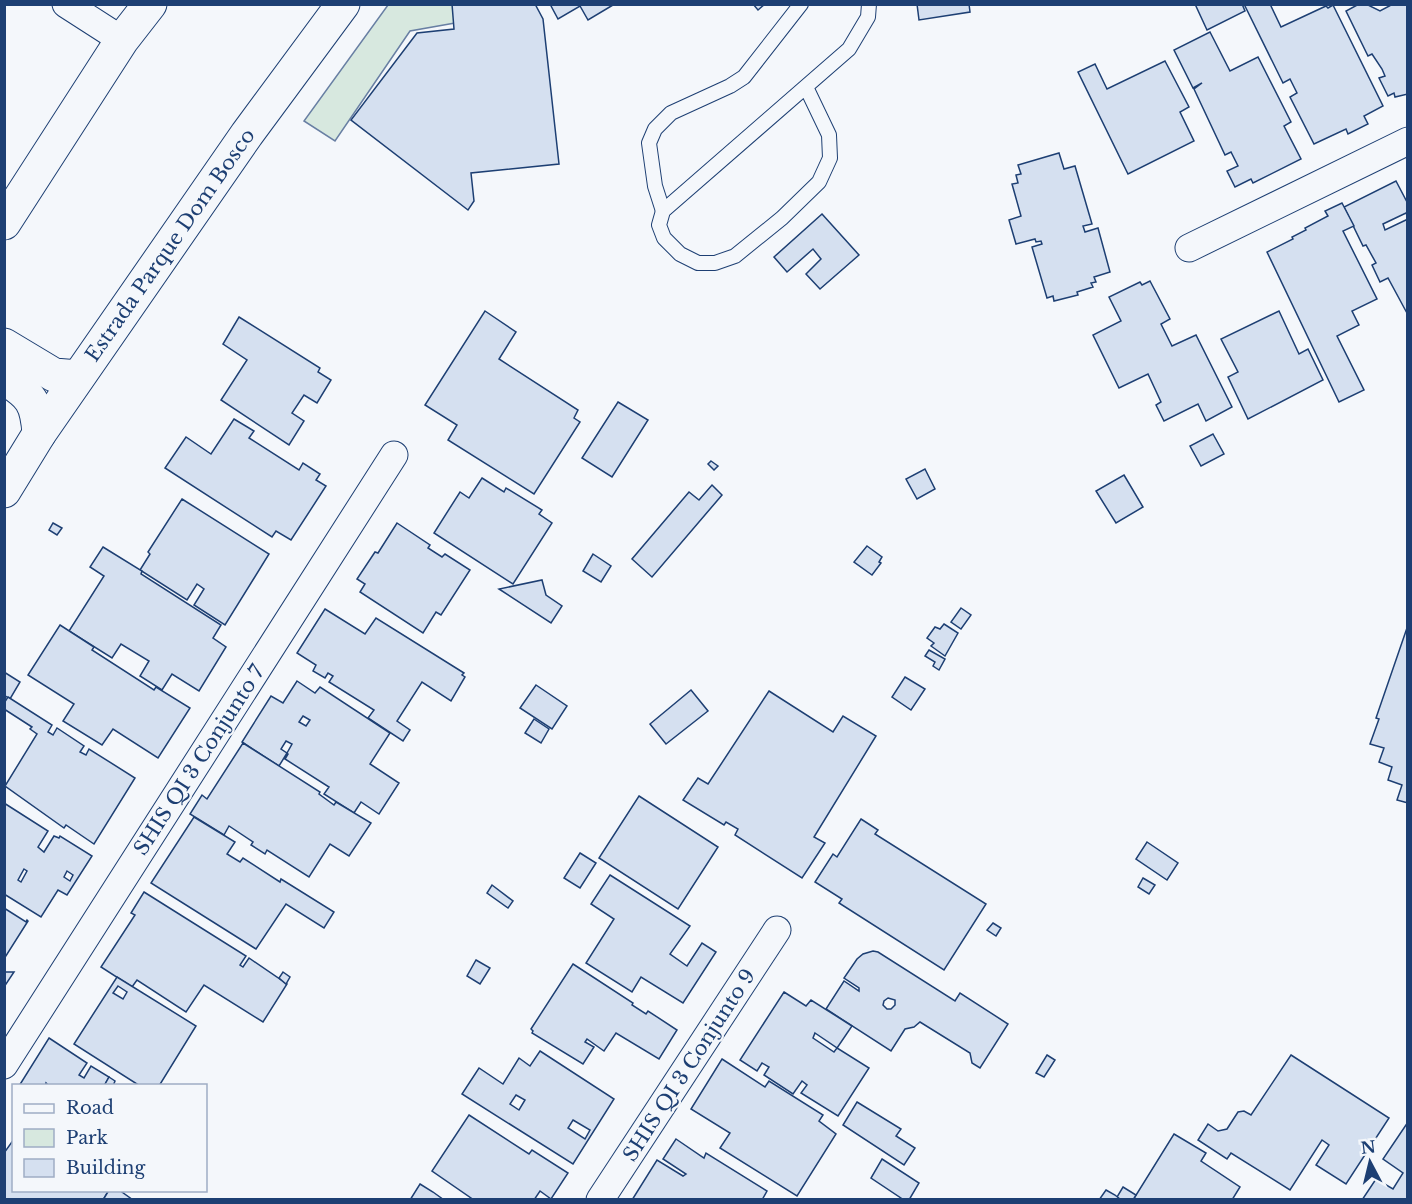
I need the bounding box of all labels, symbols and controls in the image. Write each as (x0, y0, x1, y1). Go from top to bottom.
street label: Estrada Parque Dom Bosco (80, 124, 260, 366)
street label: SHIS QI 3 Conjunto 7 (129, 660, 270, 860)
street label: SHIS QI 3 Conjunto 9 (618, 964, 760, 1166)
legend (12, 1084, 207, 1192)
text: Road (66, 1097, 114, 1119)
text: Park (66, 1127, 108, 1149)
north arrow (1340, 1132, 1400, 1192)
text: N (1359, 1136, 1377, 1158)
text: Building (66, 1157, 145, 1179)

